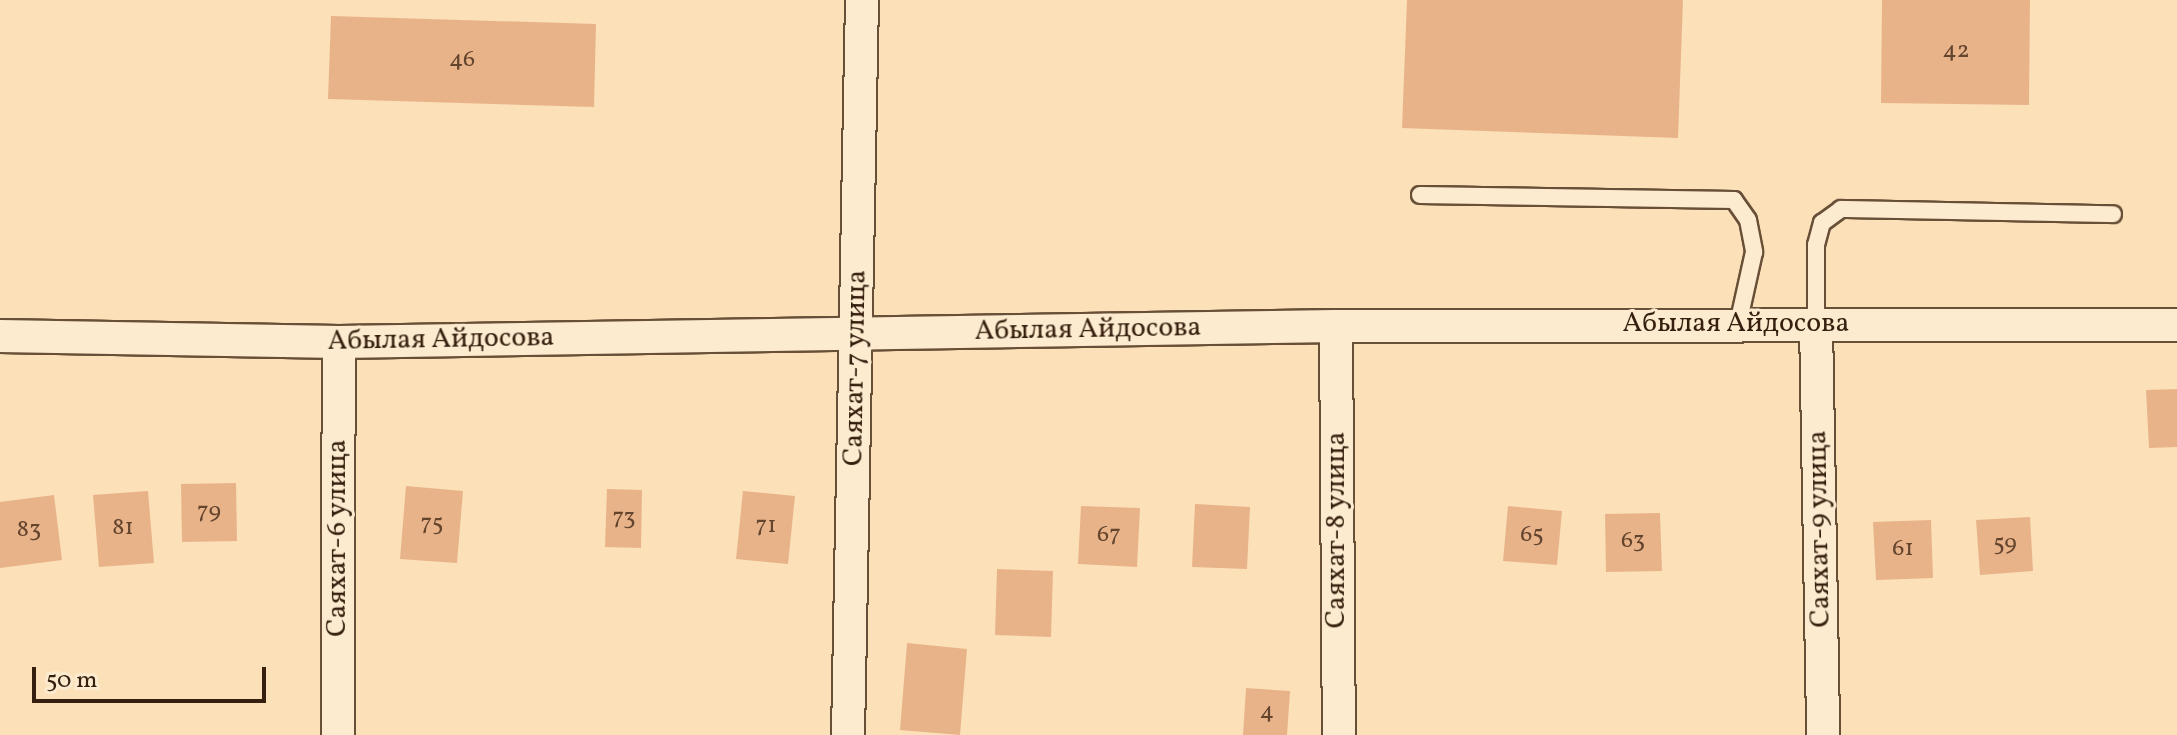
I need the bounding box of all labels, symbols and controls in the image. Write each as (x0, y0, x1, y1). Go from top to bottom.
house number: 42 (1942, 38, 1970, 66)
house number: 46 (449, 47, 475, 75)
street label: Саяхат-7 улица (837, 269, 875, 467)
street label: Абылая Айдосова (1623, 307, 1849, 341)
street label: Абылая Айдосова (974, 311, 1202, 349)
street label: Абылая Айдосова (327, 321, 555, 359)
street label: Саяхат-9 улица (1801, 430, 1839, 628)
street label: Саяхат-8 улица (1320, 431, 1354, 629)
street label: Саяхат-6 улица (321, 439, 355, 637)
house number: 79 (197, 499, 221, 527)
house number: 73 (612, 505, 636, 533)
house number: 75 (420, 511, 444, 539)
house number: 71 (756, 513, 776, 541)
house number: 81 (112, 515, 134, 543)
house number: 83 (17, 517, 41, 545)
house number: 67 (1097, 522, 1121, 550)
house number: 65 (1520, 522, 1544, 550)
house number: 63 (1621, 528, 1645, 556)
house number: 59 (1993, 531, 2017, 559)
house number: 61 (1892, 536, 1914, 564)
scale bar (36, 651, 270, 701)
text: 50 m (46, 664, 98, 698)
house number: 4 (1260, 699, 1274, 727)

